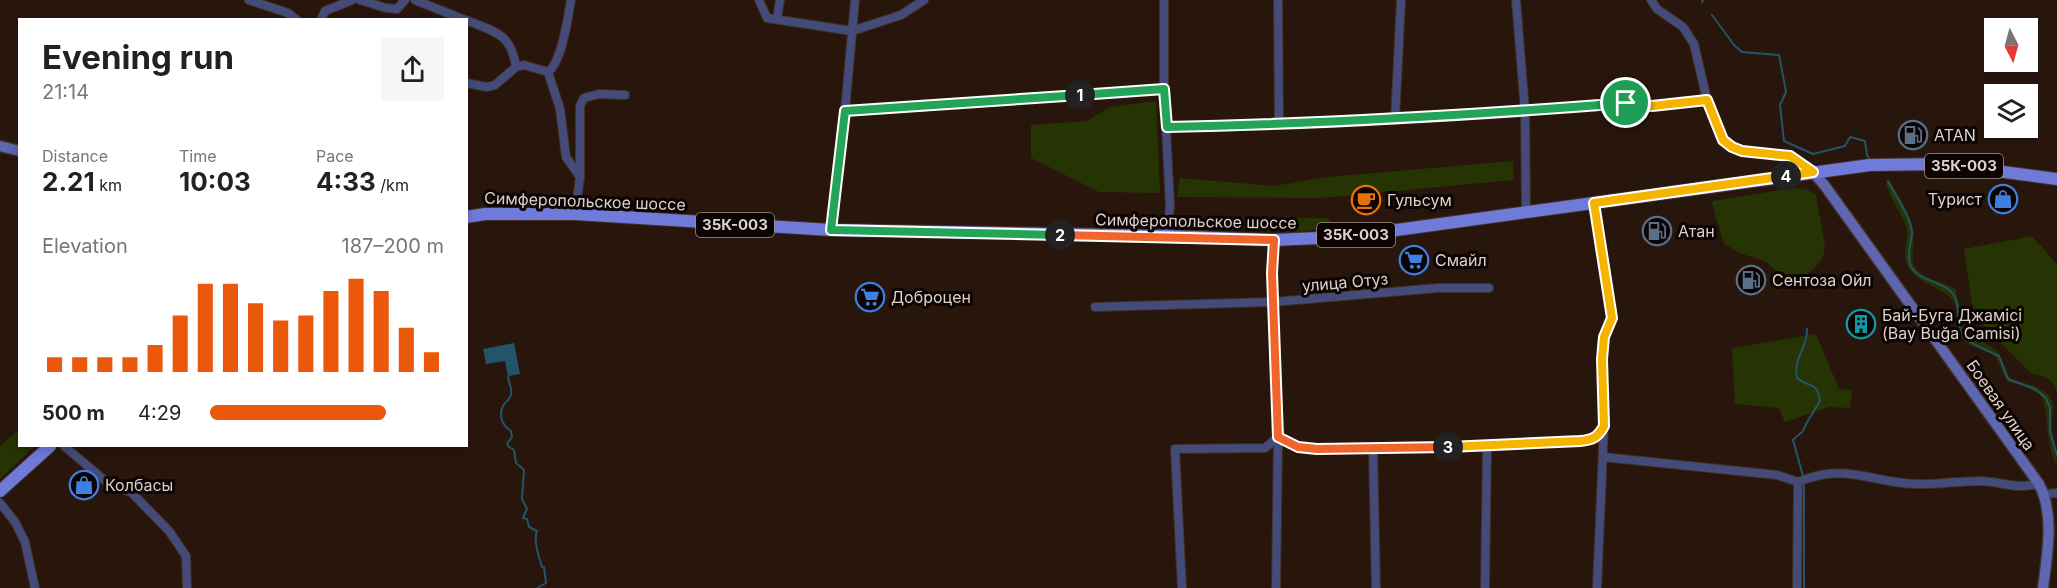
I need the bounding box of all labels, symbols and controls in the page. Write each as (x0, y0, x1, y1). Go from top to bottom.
north arrow (1984, 18, 2038, 72)
map controls (1984, 18, 2038, 138)
text: Evening run (42, 37, 234, 77)
button: share (381, 38, 444, 101)
pin (1600, 77, 1651, 128)
text: 21:14 (42, 80, 89, 104)
pin: 1 (1065, 80, 1095, 110)
button: layers (1984, 84, 2038, 138)
text: 1 (1077, 85, 1083, 105)
icon: arrive (1609, 86, 1642, 119)
fuel station icon: ATAN (1897, 119, 1929, 151)
place label: ATAN (1934, 125, 1976, 145)
text: Distance (42, 146, 108, 166)
text: Time (179, 146, 217, 166)
text: Pace (316, 146, 354, 166)
road number: 35К-003 (1925, 154, 2003, 178)
pin: 4 (1771, 161, 1801, 191)
text: 2.21 (42, 166, 95, 197)
text: 10:03 (179, 166, 251, 197)
text: 4:33 (316, 166, 376, 197)
text: 4 (1781, 166, 1791, 186)
text: km (95, 175, 122, 195)
text: /km (376, 175, 409, 195)
shop icon: Турист (1987, 183, 2019, 215)
cafe icon: Гульсум (1350, 184, 1382, 216)
street label: Симферопольское шоссе (484, 187, 686, 215)
place label: Турист (1928, 189, 1983, 209)
place label: Гульсум (1387, 190, 1452, 210)
street label: Симферопольское шоссе (1095, 209, 1297, 233)
road number: 35К-003 (696, 213, 774, 237)
fuel station icon: Атан (1641, 215, 1673, 247)
pin: 2 (1045, 220, 1075, 250)
place label: Атан (1678, 221, 1715, 241)
road number: 35К-003 (1317, 223, 1395, 247)
text: 2 (1055, 225, 1065, 245)
text: Elevation (42, 234, 128, 258)
text: 187–200 m (342, 234, 444, 258)
supermarket icon: Смайл (1398, 244, 1430, 276)
place label: Смайл (1435, 250, 1487, 270)
fuel station icon: Сентоза Ойл (1735, 264, 1767, 296)
street label: улица Отуз (1301, 268, 1389, 296)
place label: Сентоза Ойл (1772, 270, 1872, 290)
supermarket icon: Доброцен (854, 281, 886, 313)
place label: Доброцен (891, 287, 971, 307)
place label: Бай-Буга Джамісі (Bay Buğa Camisi) (1882, 305, 2022, 343)
building icon: Бай-Буга Джамісі (Bay Buğa Camisi) (1845, 308, 1877, 340)
street label: Боевая улица (1962, 356, 2040, 454)
text: 500 m (42, 401, 105, 425)
text: 4:29 (138, 401, 181, 425)
pin: 3 (1433, 432, 1463, 462)
text: 3 (1443, 437, 1453, 457)
shop icon: Колбасы (68, 469, 100, 501)
place label: Колбасы (105, 475, 173, 495)

